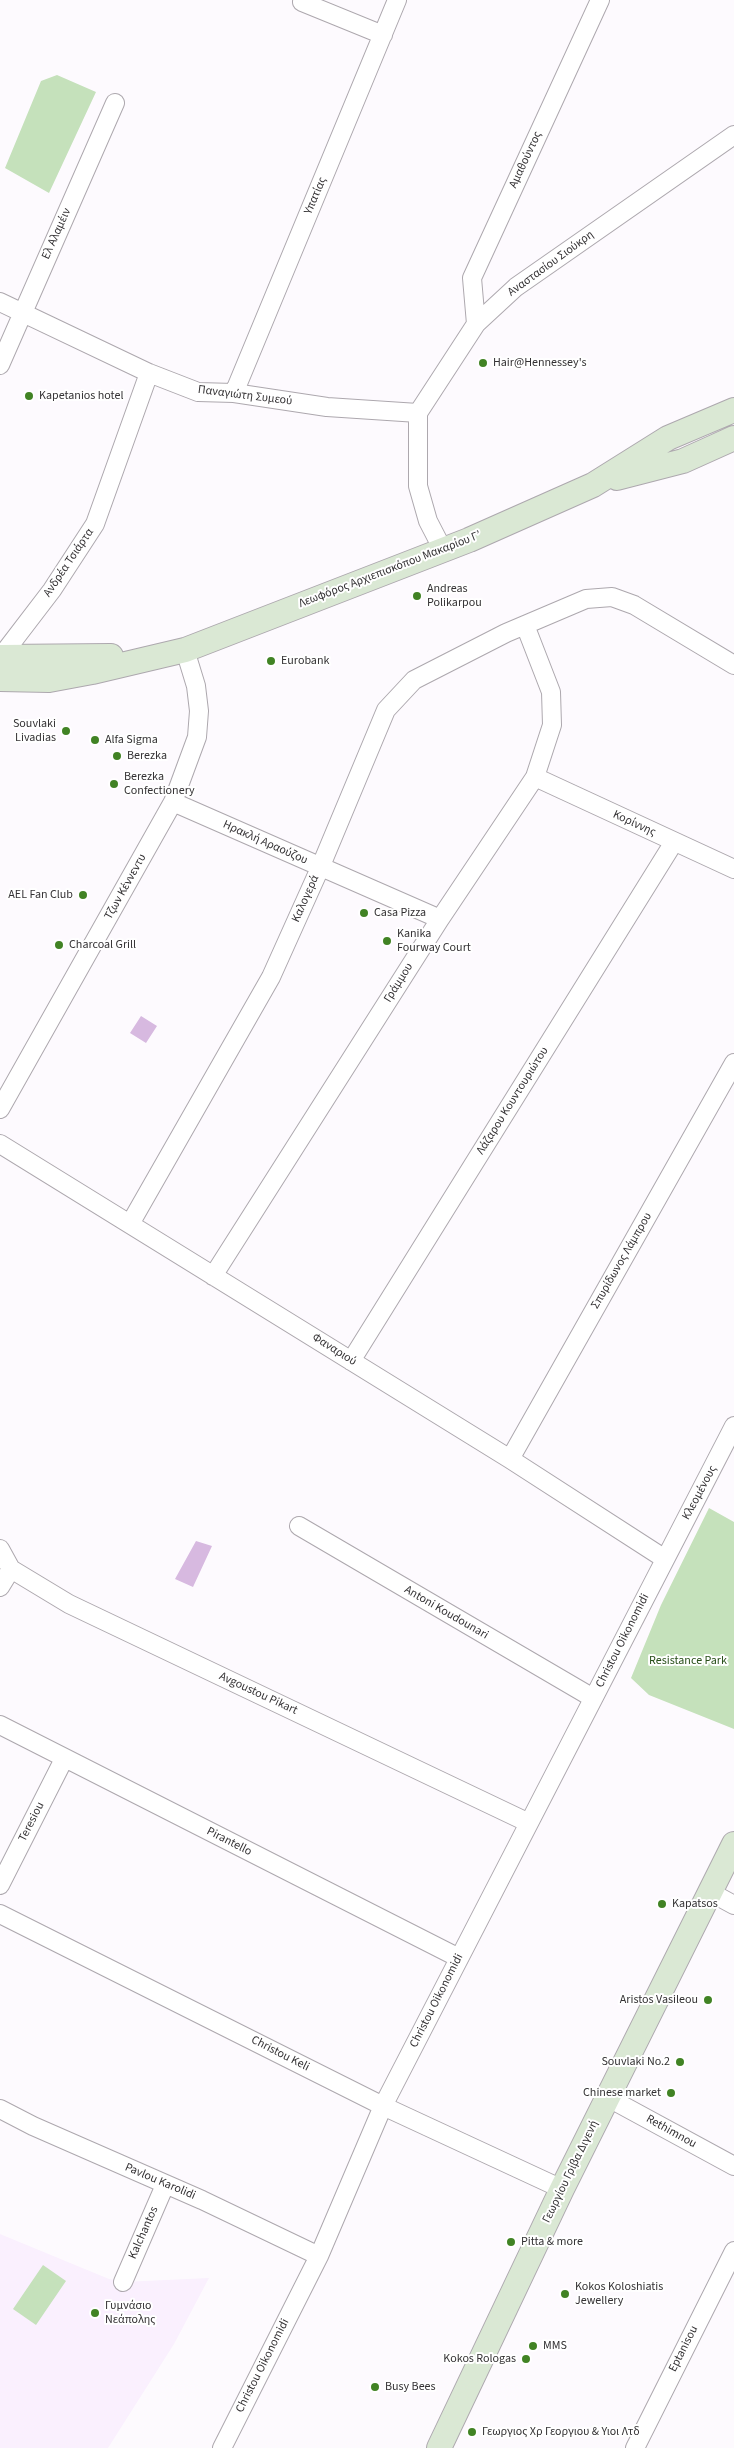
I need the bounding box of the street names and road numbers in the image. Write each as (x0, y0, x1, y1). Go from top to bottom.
street label: Αμαθούντος (507, 129, 545, 191)
street label: Υπατίας (302, 175, 330, 217)
street label: Ελ Αλαμέιν (39, 206, 75, 262)
street label: Αναστασίου Σιούκρη (505, 228, 597, 300)
street label: Παναγιώτη Συμεού (197, 383, 293, 409)
street label: Ανδρέα Τσιάρτα (41, 526, 97, 600)
street label: Λεωφόρος Αρχιεπισκόπου Μακαρίου Γ’ (297, 529, 483, 611)
street label: Κορίννης (610, 808, 658, 840)
street label: Ηρακλή Αραούζου (220, 818, 310, 868)
street label: Τζων Κέννεντυ (102, 852, 150, 922)
street label: Καλογερά (289, 873, 323, 925)
street label: Γράμμου (381, 961, 417, 1005)
street label: Λάζαρου Κουντουριώτου (474, 1045, 552, 1157)
street label: Σπυρίδωνος Λάμπρου (589, 1210, 655, 1312)
street label: Φαναριού (309, 1331, 359, 1369)
street label: Κλεομένους (680, 1463, 720, 1523)
street label: Antoni Koudounari (401, 1583, 491, 1643)
street label: Christou Oikonomidi (593, 1592, 653, 1690)
street label: Avgoustou Pikart (216, 1670, 300, 1718)
street label: Teresiou (16, 1800, 48, 1844)
street label: Pirantello (204, 1825, 254, 1859)
street label: Christou Oikonomidi (407, 1952, 467, 2050)
street label: Christou Keli (248, 2033, 312, 2075)
street label: Rethimnou (643, 2112, 699, 2152)
street label: Γεωργίου Γρίβα Διγενή (540, 2118, 602, 2226)
street label: Pavlou Karolidi (122, 2161, 198, 2203)
street label: Kalchantos (126, 2204, 162, 2262)
street label: Christou Oikonomidi (233, 2317, 293, 2415)
street label: Eptanisou (666, 2323, 702, 2375)

